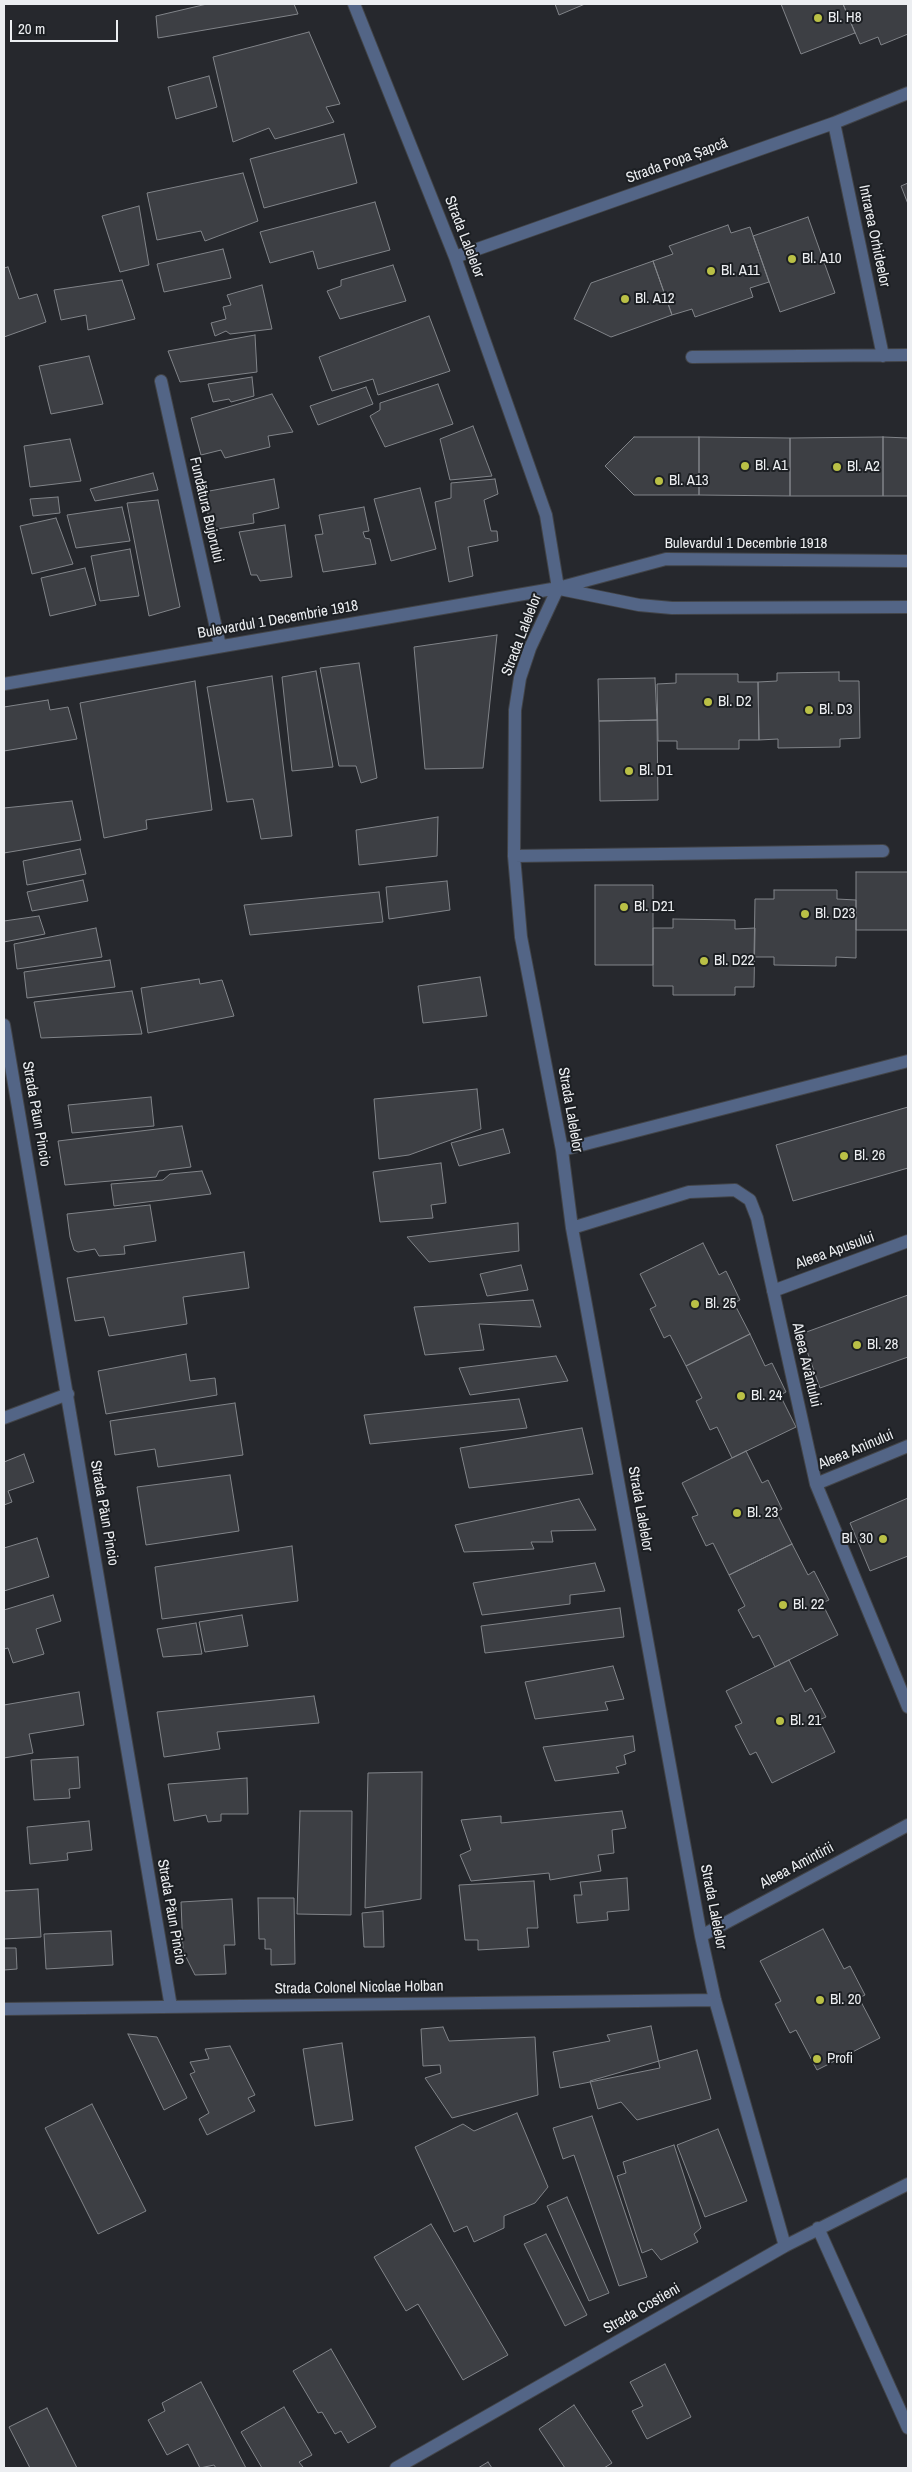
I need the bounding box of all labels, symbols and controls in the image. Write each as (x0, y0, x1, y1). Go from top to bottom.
place label: Bl. H8 (828, 9, 861, 27)
scale bar (12, 10, 120, 42)
marker: Bl. H8 (812, 12, 824, 24)
text: 20 m (18, 18, 45, 39)
street label: Strada Popa Șapcă (624, 134, 730, 188)
street label: Intrarea Orhideelor (854, 183, 894, 289)
street label: Strada Lalelelor (440, 194, 488, 280)
place label: Bl. A10 (802, 250, 842, 268)
marker: Bl. A10 (786, 253, 798, 265)
place label: Bl. A11 (721, 262, 760, 280)
marker: Bl. A11 (705, 265, 717, 277)
place label: Bl. A12 (635, 290, 675, 308)
marker: Bl. A12 (619, 293, 631, 305)
street label: Fundătura Bujorului (185, 455, 227, 565)
place label: Bl. A1 (755, 457, 788, 475)
place label: Bl. A2 (847, 458, 880, 476)
marker: Bl. A1 (739, 460, 751, 472)
marker: Bl. A2 (831, 461, 843, 473)
place label: Bl. A13 (669, 472, 709, 490)
marker: Bl. A13 (653, 475, 665, 487)
street label: Bulevardul 1 Decembrie 1918 (665, 535, 827, 553)
street label: Strada Lalelelor (498, 592, 546, 678)
street label: Bulevardul 1 Decembrie 1918 (196, 597, 360, 643)
place label: Bl. D2 (718, 693, 751, 711)
marker: Bl. D2 (702, 696, 714, 708)
place label: Bl. D3 (819, 701, 852, 719)
marker: Bl. D3 (803, 704, 815, 716)
place label: Bl. D1 (639, 762, 672, 780)
marker: Bl. D1 (623, 765, 635, 777)
place label: Bl. D21 (634, 898, 674, 916)
marker: Bl. D21 (618, 901, 630, 913)
place label: Bl. D23 (815, 905, 855, 923)
marker: Bl. D23 (799, 908, 811, 920)
place label: Bl. D22 (714, 952, 754, 970)
marker: Bl. D22 (698, 955, 710, 967)
street label: Strada Păun Pincio (18, 1060, 54, 1168)
street label: Strada Lalelelor (554, 1066, 586, 1154)
place label: Bl. 26 (854, 1147, 885, 1165)
marker: Bl. 26 (838, 1150, 850, 1162)
street label: Aleea Apusului (793, 1228, 877, 1274)
place label: Bl. 25 (705, 1295, 736, 1313)
marker: Bl. 25 (689, 1298, 701, 1310)
street label: Aleea Avântului (788, 1321, 824, 1409)
place label: Bl. 28 (867, 1336, 898, 1354)
marker: Bl. 28 (851, 1339, 863, 1351)
place label: Bl. 24 (751, 1387, 782, 1405)
marker: Bl. 24 (735, 1390, 747, 1402)
street label: Aleea Aninului (816, 1426, 896, 1474)
street label: Strada Păun Pincio (86, 1459, 122, 1567)
street label: Strada Lalelelor (624, 1465, 656, 1553)
place label: Bl. 23 (747, 1504, 778, 1522)
marker: Bl. 23 (731, 1507, 743, 1519)
place label: Bl. 30 (842, 1530, 873, 1548)
marker: Bl. 30 (877, 1533, 889, 1545)
place label: Bl. 22 (793, 1596, 824, 1614)
marker: Bl. 22 (777, 1599, 789, 1611)
place label: Bl. 21 (790, 1712, 821, 1730)
marker: Bl. 21 (774, 1715, 786, 1727)
street label: Aleea Amintirii (757, 1839, 837, 1893)
street label: Strada Păun Pincio (153, 1858, 189, 1966)
street label: Strada Lalelelor (696, 1863, 730, 1951)
street label: Strada Colonel Nicolae Holban (274, 1978, 444, 1998)
place label: Bl. 20 (830, 1991, 861, 2009)
marker: Bl. 20 (814, 1994, 826, 2006)
place label: Profi (827, 2050, 853, 2068)
marker: Profi (811, 2053, 823, 2065)
street label: Strada Costieni (600, 2280, 684, 2338)

